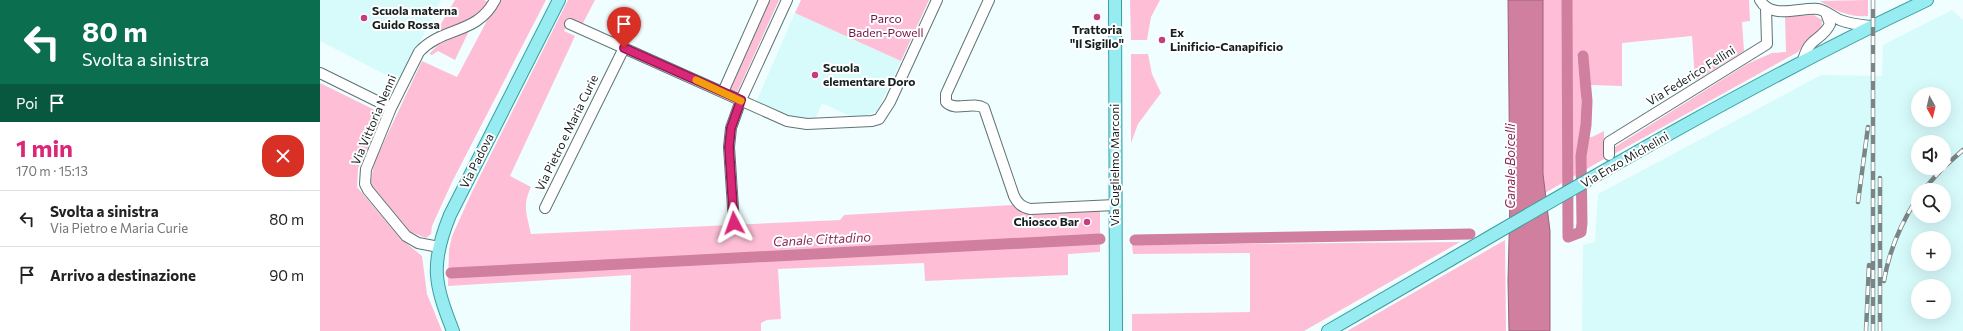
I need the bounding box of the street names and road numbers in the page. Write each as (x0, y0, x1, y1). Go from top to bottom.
street label: Via Federico Fellini (1644, 42, 1737, 108)
street label: Via Vittoria Nenni (348, 72, 398, 167)
street label: Via Pietro e Maria Curie (532, 72, 600, 193)
street label: Via Guglielmo Marconi (1107, 104, 1121, 226)
street label: Via Enzo Michelini (1578, 128, 1671, 190)
street label: Via Padova (456, 131, 496, 190)

